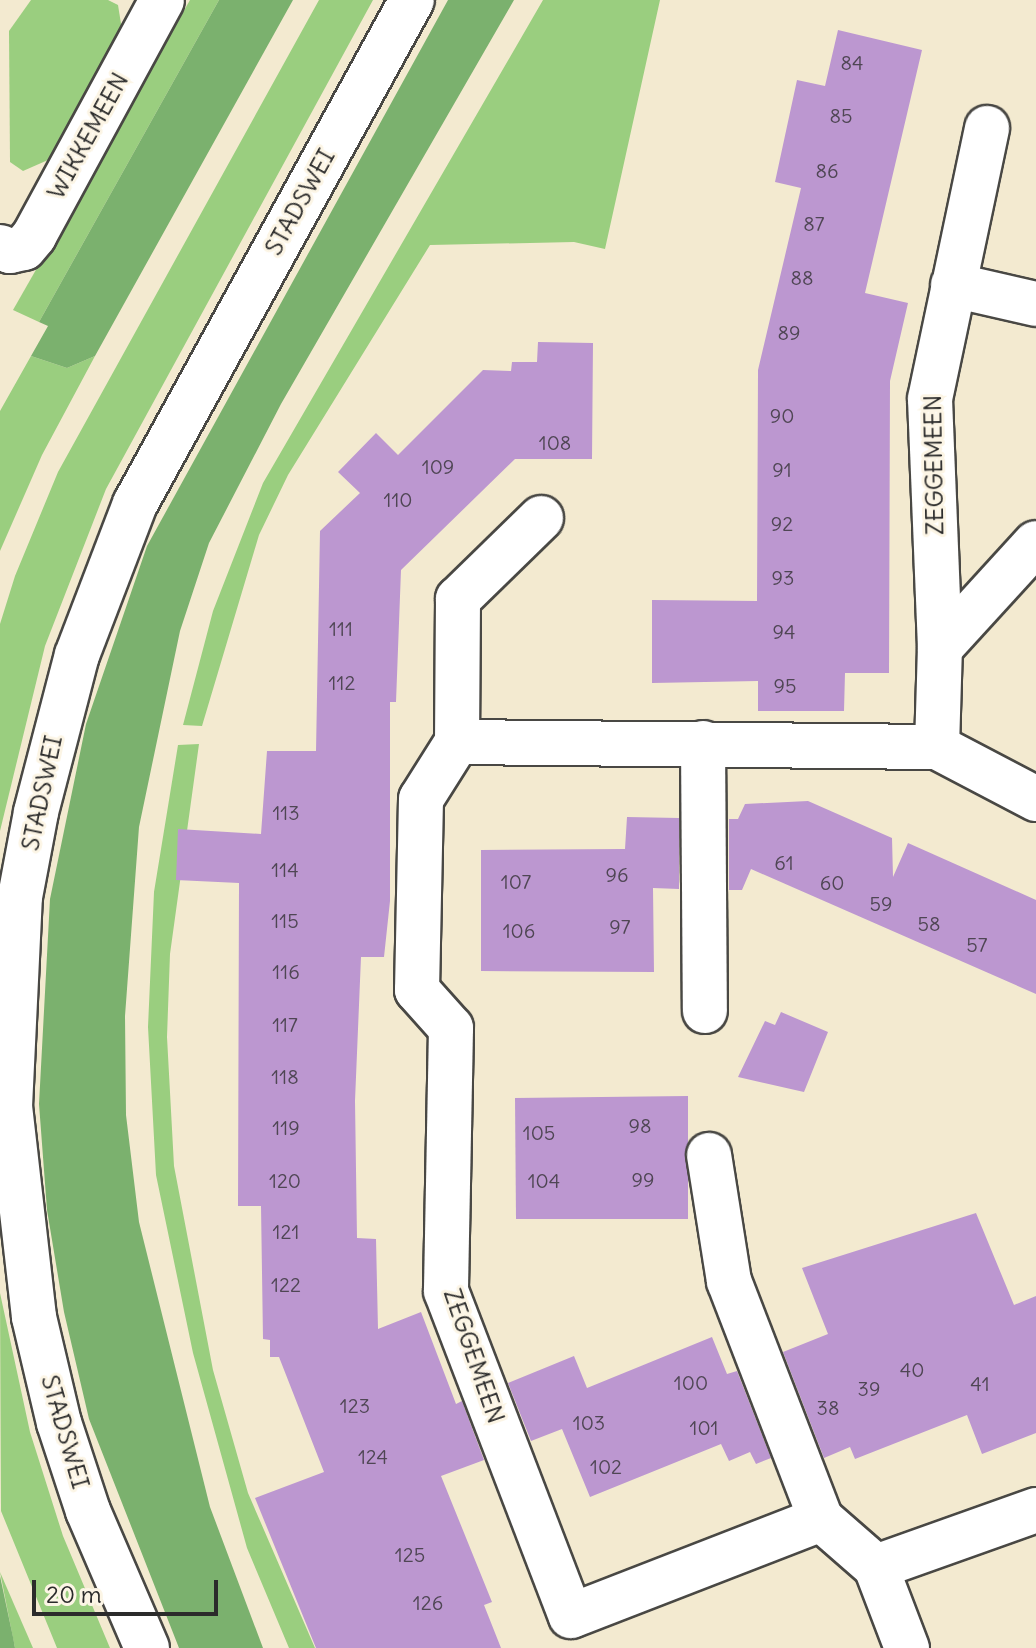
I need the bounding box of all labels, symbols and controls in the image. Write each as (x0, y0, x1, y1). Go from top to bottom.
house number: 84 (840, 50, 864, 74)
street label: WIKKEMEEN (41, 68, 135, 204)
house number: 85 (829, 103, 853, 127)
street label: STADSWEI (259, 144, 341, 260)
house number: 86 (815, 158, 839, 182)
house number: 87 (803, 211, 825, 235)
house number: 88 (790, 265, 814, 289)
house number: 89 (777, 320, 801, 344)
street label: ZEGGEMEEN (918, 395, 950, 535)
house number: 90 (770, 403, 794, 427)
house number: 108 (539, 430, 571, 454)
house number: 109 (422, 454, 454, 478)
house number: 91 (772, 457, 792, 481)
house number: 110 (383, 487, 413, 511)
house number: 92 (771, 511, 793, 535)
house number: 93 (772, 565, 794, 589)
house number: 111 (329, 616, 353, 640)
house number: 94 (772, 619, 796, 643)
house number: 112 (329, 670, 355, 694)
house number: 95 (774, 673, 796, 697)
street label: STADSWEI (16, 733, 68, 853)
house number: 113 (272, 800, 300, 824)
house number: 61 (774, 850, 794, 874)
house number: 114 (271, 857, 299, 881)
house number: 96 (605, 862, 629, 886)
house number: 107 (501, 869, 531, 893)
house number: 60 (820, 870, 844, 894)
house number: 59 (870, 891, 892, 915)
house number: 115 (271, 908, 299, 932)
house number: 58 (917, 911, 941, 935)
house number: 97 (609, 914, 631, 938)
house number: 106 (503, 918, 535, 942)
house number: 57 (966, 932, 988, 956)
house number: 116 (272, 959, 300, 983)
house number: 117 (272, 1012, 298, 1036)
house number: 118 (271, 1064, 299, 1088)
house number: 98 (628, 1113, 652, 1137)
house number: 119 (272, 1115, 300, 1139)
house number: 105 (523, 1120, 555, 1144)
house number: 99 (632, 1167, 654, 1191)
house number: 120 (269, 1168, 301, 1192)
house number: 104 (528, 1168, 560, 1192)
house number: 121 (273, 1219, 299, 1243)
house number: 122 (271, 1272, 301, 1296)
street label: ZEGGEMEEN (438, 1285, 510, 1427)
house number: 40 (900, 1357, 924, 1381)
house number: 100 (674, 1370, 708, 1394)
house number: 41 (970, 1371, 990, 1395)
street label: STADSWEI (35, 1372, 95, 1492)
house number: 39 (858, 1376, 880, 1400)
house number: 123 (340, 1393, 370, 1417)
house number: 38 (817, 1395, 839, 1419)
house number: 103 (573, 1410, 605, 1434)
house number: 101 (689, 1415, 719, 1439)
house number: 124 (358, 1444, 388, 1468)
house number: 102 (590, 1454, 622, 1478)
house number: 125 (395, 1542, 425, 1566)
scale bar (36, 1564, 222, 1614)
text: 20 m (46, 1579, 102, 1609)
house number: 126 (413, 1590, 443, 1614)

